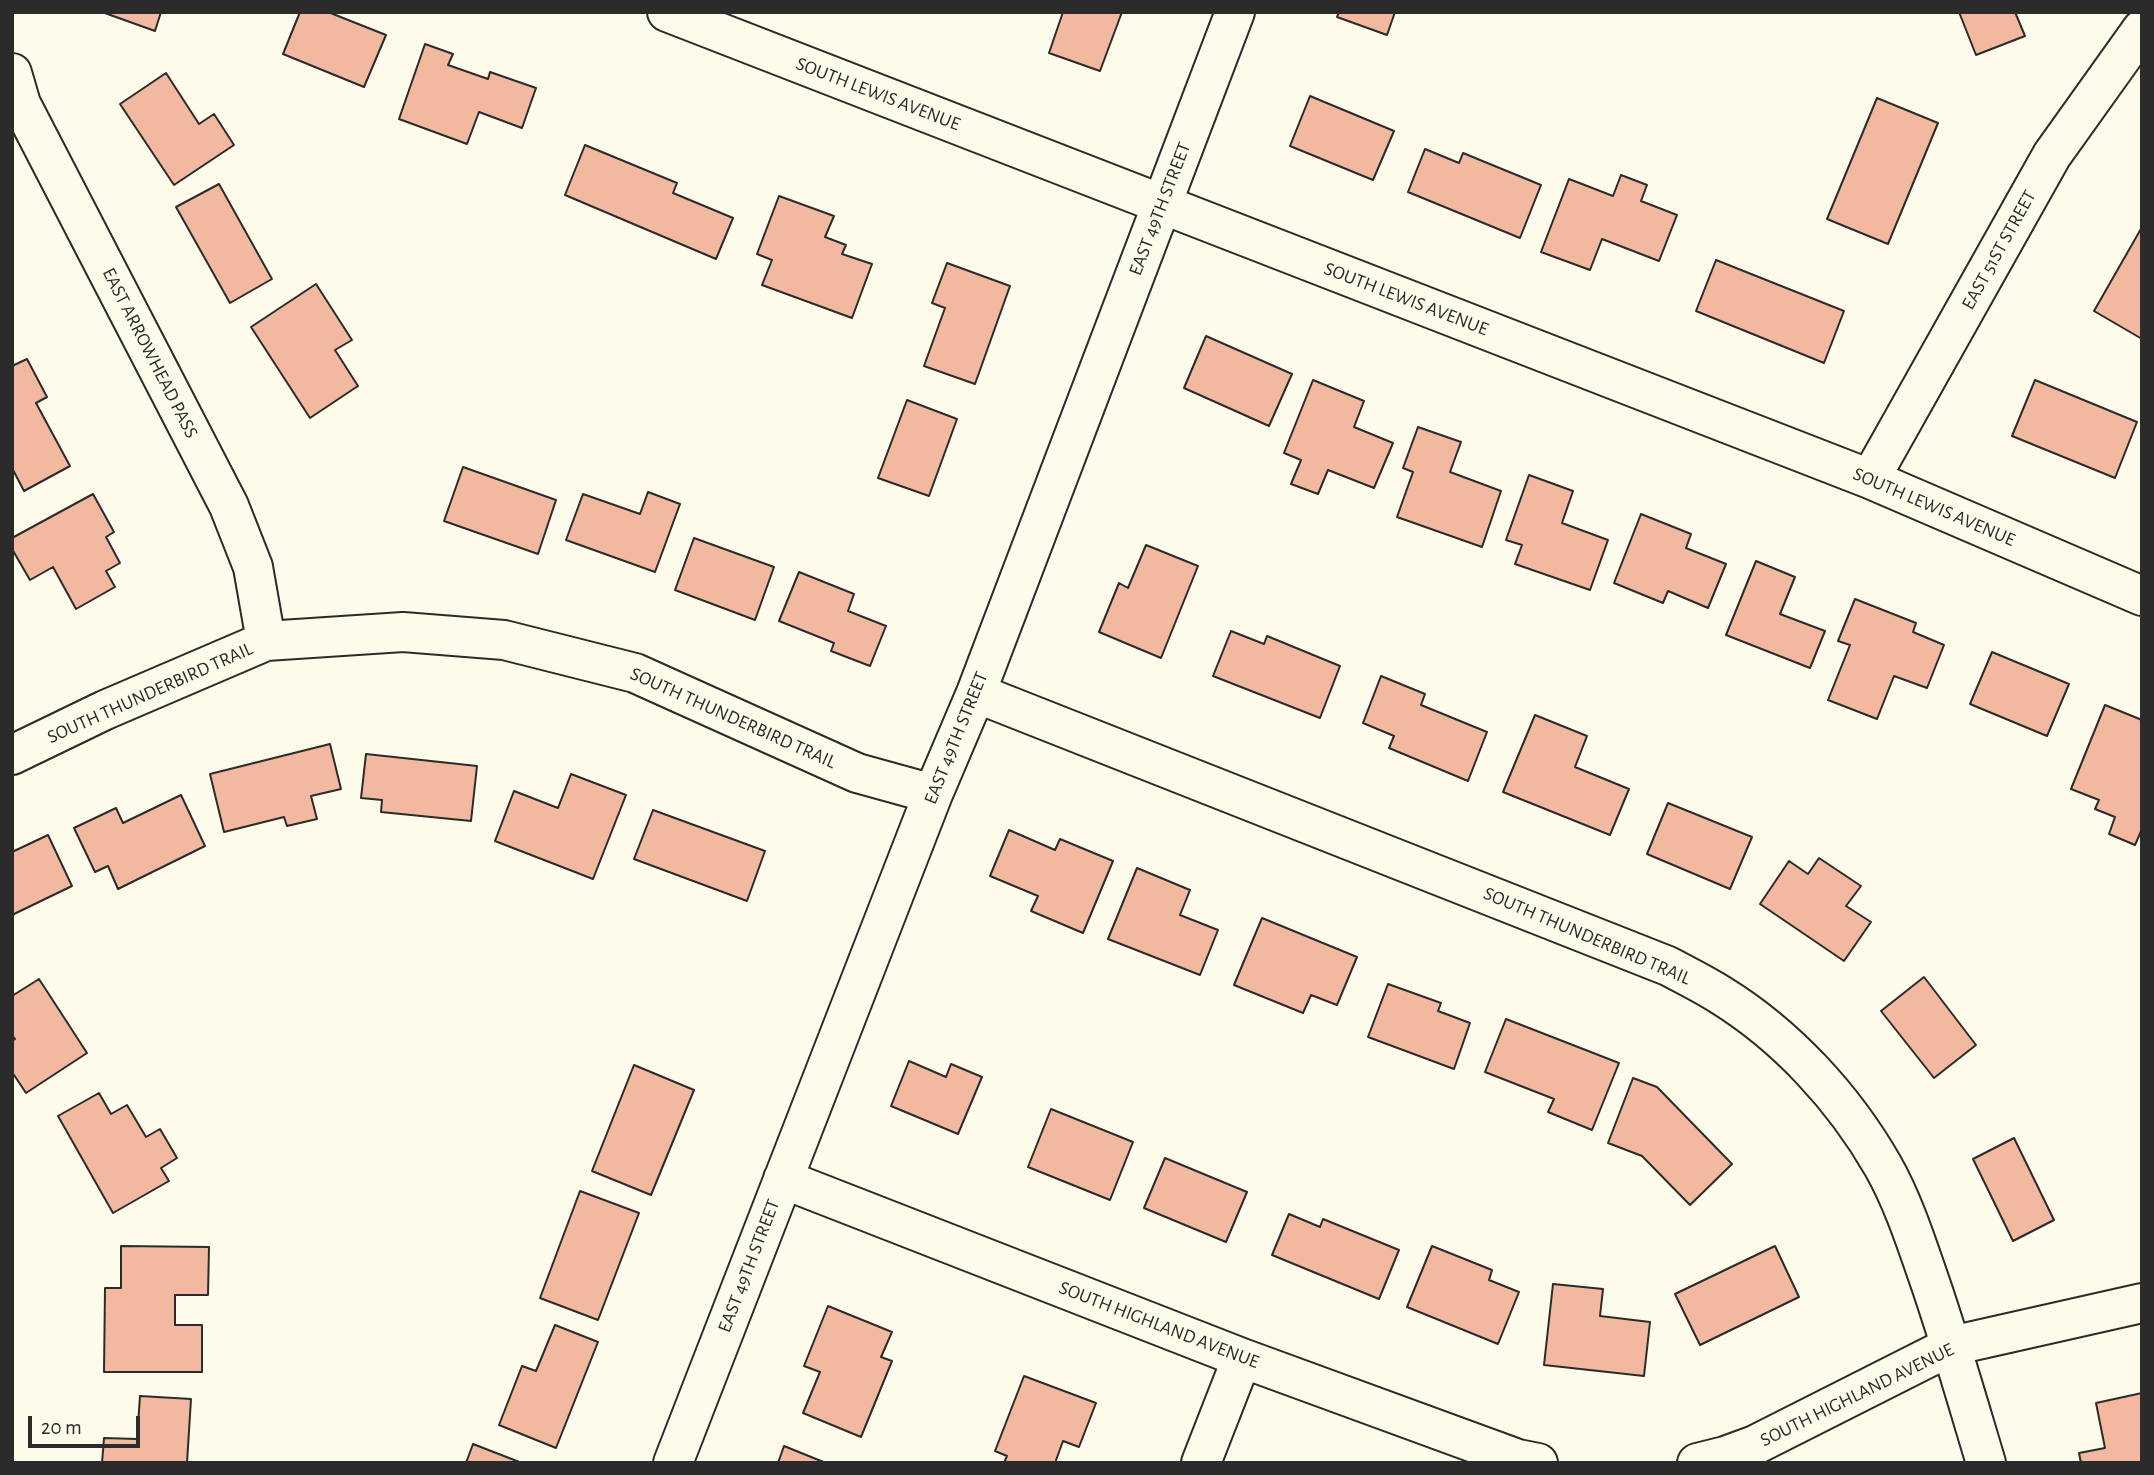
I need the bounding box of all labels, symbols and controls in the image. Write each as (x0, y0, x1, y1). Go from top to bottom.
street label: SOUTH LEWIS AVENUE (793, 52, 963, 136)
street label: EAST 49TH STREET (1124, 139, 1196, 279)
street label: EAST 51ST STREET (1957, 186, 2041, 314)
street label: SOUTH LEWIS AVENUE (1321, 257, 1491, 341)
street label: EAST ARROWHEAD PASS (97, 264, 203, 442)
street label: SOUTH LEWIS AVENUE (1849, 463, 2019, 551)
street label: SOUTH THUNDERBIRD TRAIL (44, 637, 256, 749)
street label: SOUTH THUNDERBIRD TRAIL (627, 662, 839, 774)
street label: EAST 49TH STREET (919, 668, 993, 808)
street label: SOUTH THUNDERBIRD TRAIL (1480, 882, 1694, 990)
street label: EAST 49TH STREET (713, 1196, 785, 1336)
street label: SOUTH HIGHLAND AVENUE (1056, 1276, 1262, 1374)
street label: SOUTH HIGHLAND AVENUE (1757, 1338, 1957, 1452)
scale bar (32, 1402, 144, 1446)
text: 20 m (41, 1417, 82, 1438)

